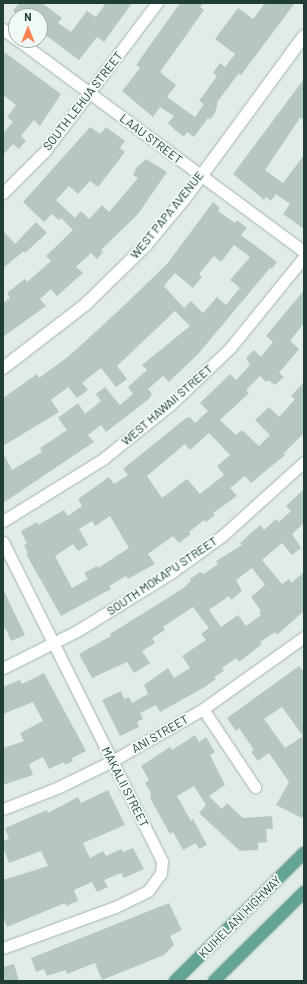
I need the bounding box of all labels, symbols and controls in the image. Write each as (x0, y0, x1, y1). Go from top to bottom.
north arrow (8, 8, 48, 48)
text: N (24, 10, 32, 23)
street label: SOUTH LEHUA STREET (40, 49, 126, 153)
street label: LAAU STREET (117, 111, 185, 167)
street label: WEST PAPA AVENUE (127, 168, 207, 262)
street label: WEST HAWAII STREET (119, 362, 215, 448)
street label: SOUTH MOKAPU STREET (104, 534, 220, 618)
street label: ANI STREET (129, 712, 191, 756)
street label: MAKALII STREET (98, 744, 152, 830)
street label: KUIHELANI HIGHWAY (196, 873, 284, 961)

